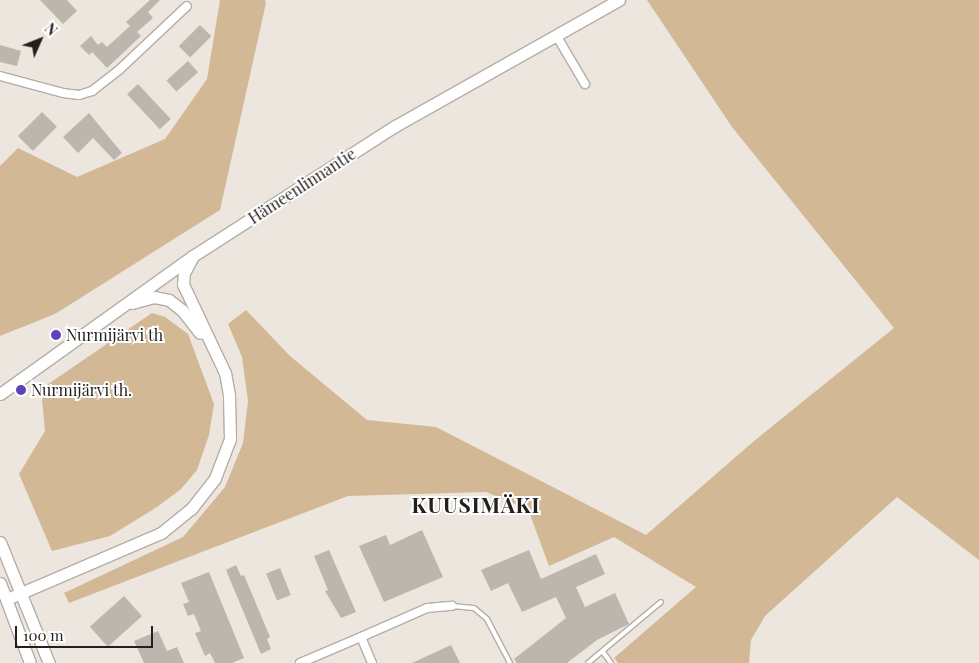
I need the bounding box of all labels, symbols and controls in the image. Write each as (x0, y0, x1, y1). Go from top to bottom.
north arrow (15, 15, 65, 65)
text: N (41, 19, 61, 39)
street label: Hämeenlinnantie (245, 144, 359, 228)
place label: Nurmijärvi th (66, 325, 163, 345)
marker: Nurmijärvi th (50, 329, 62, 341)
place label: Nurmijärvi th. (31, 380, 132, 400)
marker: Nurmijärvi th. (15, 384, 27, 396)
district label: KUUSIMÄKI (410, 491, 542, 517)
scale bar (18, 616, 155, 648)
text: 100 m (23, 625, 64, 645)

